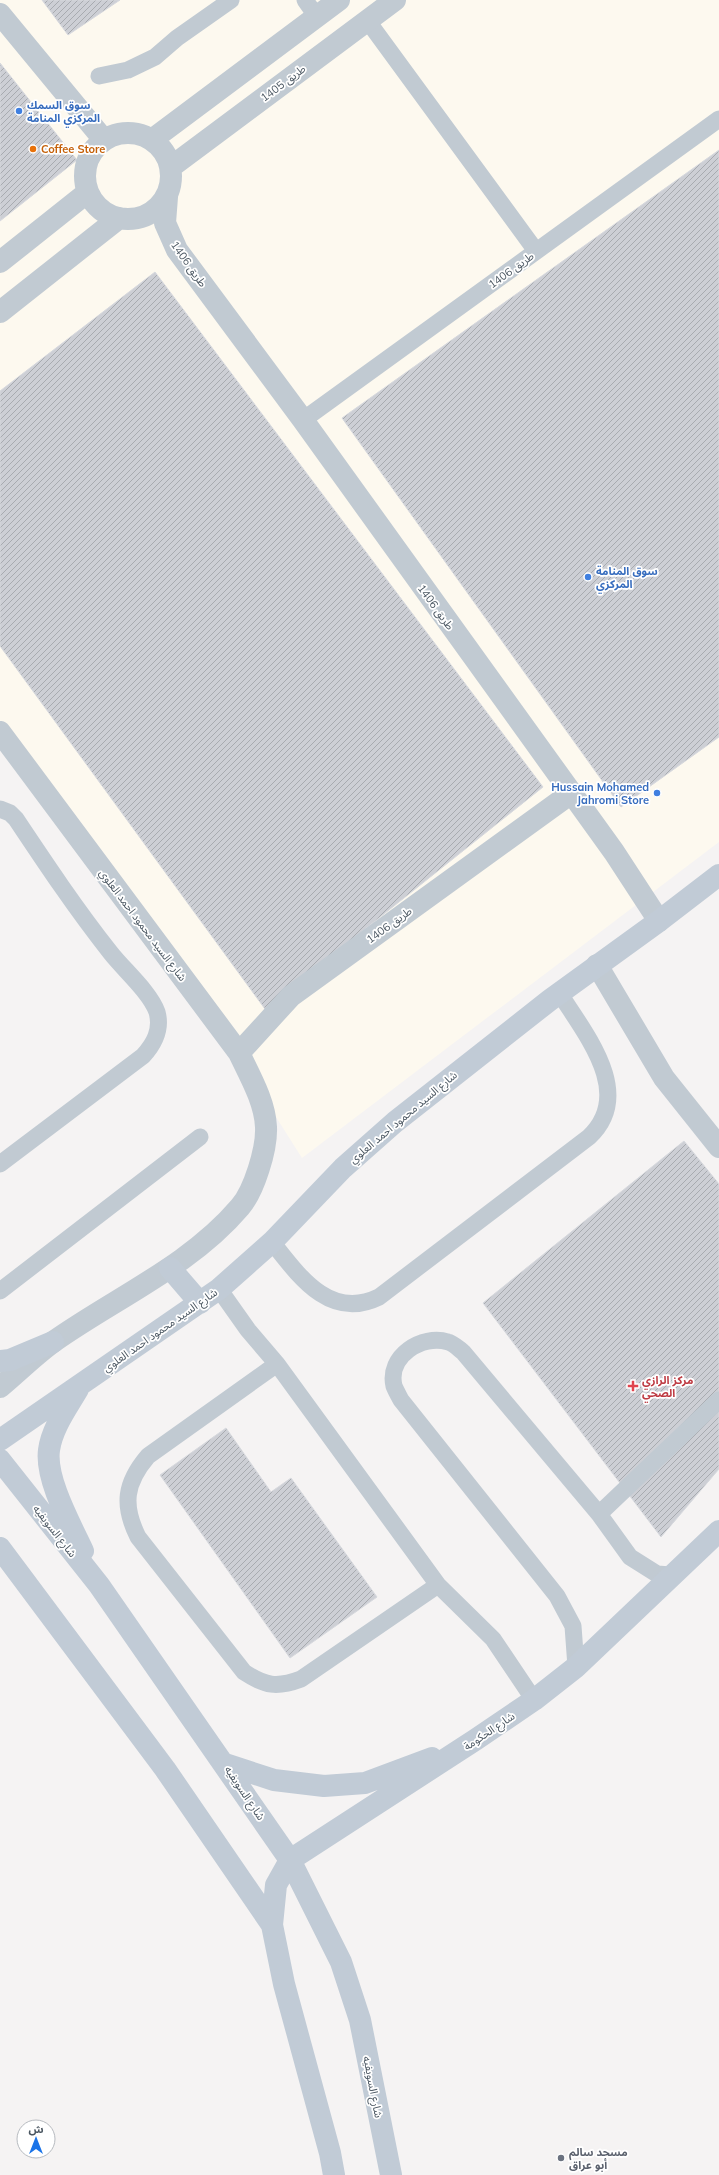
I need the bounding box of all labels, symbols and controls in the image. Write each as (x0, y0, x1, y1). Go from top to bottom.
street label: طريق 1405 (258, 61, 308, 105)
place label: سوق السمك المركزي المنامة (27, 98, 100, 128)
marker: سوق السمك المركزي المنامة (14, 106, 24, 116)
place label: Coffee Store (41, 142, 105, 156)
marker: Coffee Store (28, 144, 38, 154)
street label: طريق 1406 (168, 238, 210, 290)
street label: طريق 1406 (485, 249, 537, 291)
place label: سوق المنامة المركزي (596, 564, 658, 594)
marker: سوق المنامة المركزي (583, 572, 593, 582)
street label: طريق 1406 (415, 581, 457, 633)
place label: Hussain Mohamed Jahromi Store (551, 780, 649, 807)
marker: Hussain Mohamed Jahromi Store (652, 788, 662, 798)
street label: شارع السيد محمود احمد العلوي (94, 866, 190, 986)
street label: طريق 1406 (363, 904, 415, 946)
street label: شارع السيد محمود احمد العلوي (346, 1067, 462, 1168)
street label: شارع السيد محمود احمد العلوي (100, 1285, 222, 1377)
place label: مركز الرازي الصحي (642, 1373, 693, 1403)
marker: مركز الرازي الصحي (627, 1380, 639, 1392)
street label: شارع السويفيه (29, 1502, 80, 1561)
street label: شارع الحكومة (461, 1709, 518, 1754)
street label: شارع السويفيه (221, 1763, 268, 1824)
street label: شارع السويفيه (359, 2055, 386, 2120)
north arrow (16, 2119, 56, 2159)
text: ش (28, 2122, 44, 2136)
place label: مسجد سالم أبو عراق (569, 2145, 628, 2172)
marker: مسجد سالم أبو عراق (556, 2153, 566, 2163)

